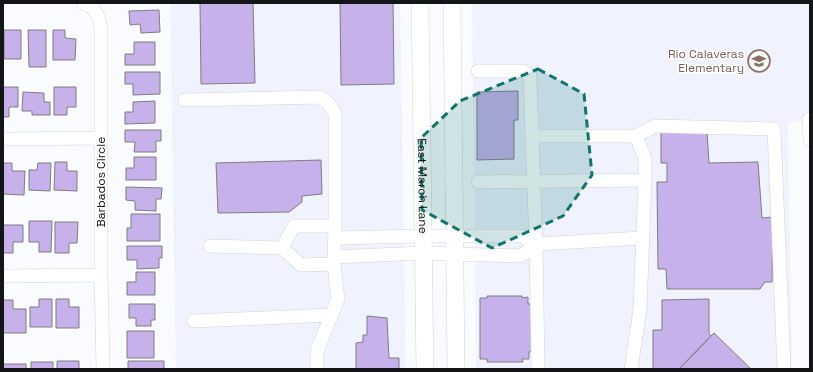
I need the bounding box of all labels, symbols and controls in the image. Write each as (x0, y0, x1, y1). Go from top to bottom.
place label: Rio Calaveras Elementary (668, 46, 744, 76)
school or university icon: Rio Calaveras Elementary (746, 48, 772, 74)
street label: Barbados Circle (93, 137, 109, 227)
street label: East March Lane (414, 138, 431, 234)

